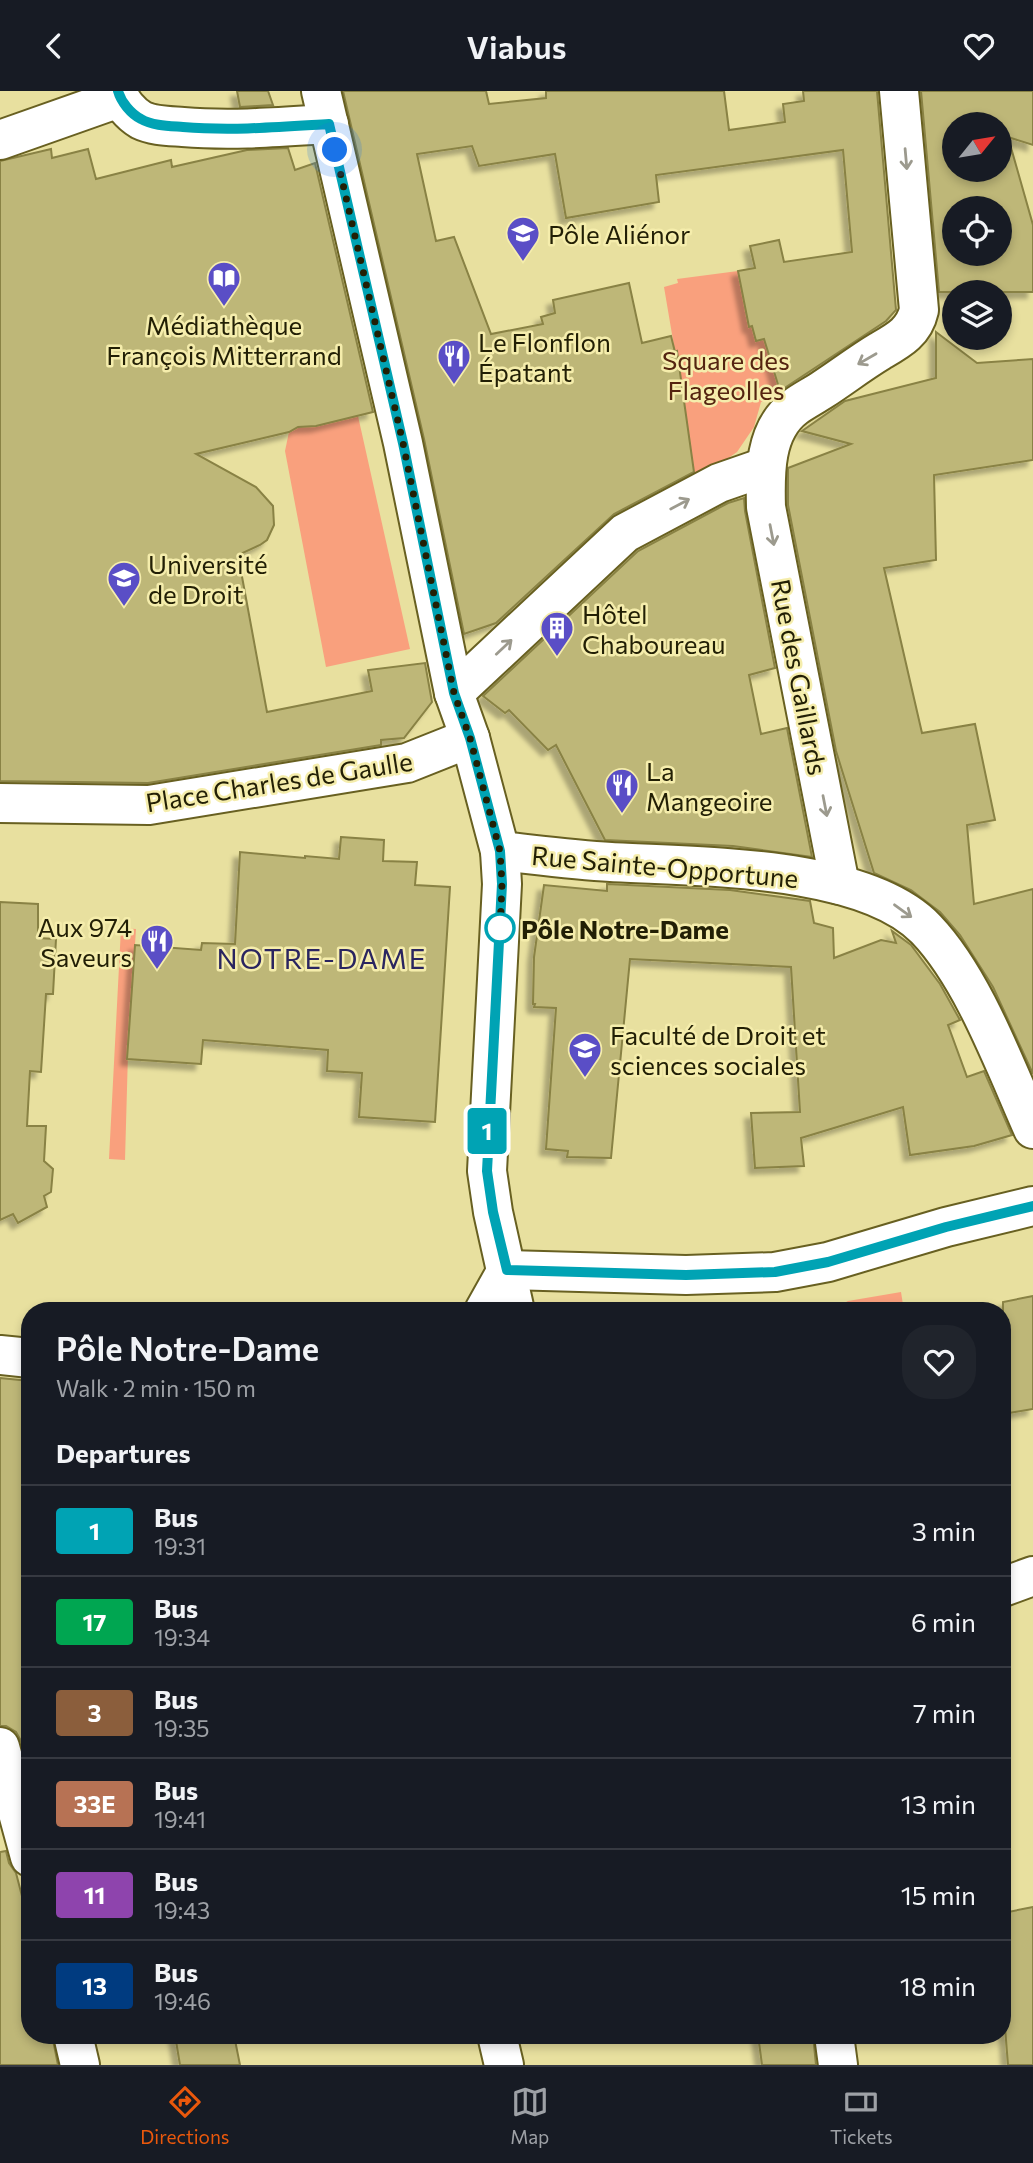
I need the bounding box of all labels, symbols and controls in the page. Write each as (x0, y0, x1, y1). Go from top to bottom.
text: Viabus (467, 26, 566, 66)
icon: back (35, 27, 73, 65)
icon: heart (960, 27, 998, 65)
north arrow (942, 112, 1012, 182)
map controls (942, 112, 1012, 350)
your location (317, 132, 352, 167)
one-way arrow (899, 147, 912, 170)
button: locate (942, 196, 1012, 266)
school or university icon: Pôle Aliénor (504, 214, 542, 263)
place label: Pôle Aliénor (548, 218, 690, 249)
library icon: Médiathèque François Mitterrand (205, 259, 243, 308)
button: layers (942, 280, 1012, 350)
place label: Médiathèque François Mitterrand (106, 309, 342, 370)
place label: Le Flonflon Épatant (478, 326, 611, 387)
restaurant icon: Le Flonflon Épatant (435, 337, 473, 386)
park label: Square des Flageolles (662, 344, 790, 405)
one-way arrow (857, 352, 877, 366)
one-way arrow (669, 497, 689, 511)
one-way arrow (765, 523, 779, 546)
place label: Université de Droit (148, 548, 268, 609)
school or university icon: Université de Droit (105, 559, 143, 608)
street label: Rue des Gaillards (766, 576, 834, 778)
place label: Hôtel Chaboureau (582, 598, 726, 659)
building icon: Hôtel Chaboureau (538, 609, 576, 658)
one-way arrow (495, 638, 512, 655)
street label: Place Charles de Gaulle (143, 745, 415, 817)
place label: La Mangeoire (646, 755, 773, 816)
restaurant icon: La Mangeoire (603, 766, 641, 815)
one-way arrow (819, 794, 833, 817)
street label: Rue Sainte-Opportune (530, 839, 800, 893)
one-way arrow (893, 904, 912, 919)
place label: Aux 974 Saveurs (38, 911, 132, 972)
marker: Pôle Notre-Dame (485, 913, 515, 943)
place label: Pôle Notre-Dame (521, 913, 729, 944)
restaurant icon: Aux 974 Saveurs (138, 922, 176, 971)
district label: NOTRE-DAME (217, 941, 427, 975)
place label: Faculté de Droit et sciences sociales (610, 1019, 826, 1080)
school or university icon: Faculté de Droit et sciences sociales (566, 1030, 604, 1079)
line badge: 1 (464, 1108, 510, 1154)
text: 1 (482, 1116, 492, 1145)
button: heart (902, 1325, 976, 1399)
text: Pôle Notre-Dame (56, 1327, 319, 1368)
text: Walk · 2 min · 150 m (56, 1374, 256, 1402)
text: Departures (56, 1437, 191, 1468)
text: Bus (154, 1501, 198, 1532)
text: 3 min (912, 1515, 976, 1546)
text: 1 (89, 1516, 100, 1545)
text: 19:31 (154, 1532, 206, 1560)
text: Bus (154, 1592, 198, 1623)
text: 6 min (911, 1606, 976, 1637)
text: 17 (82, 1607, 107, 1636)
text: 19:34 (154, 1623, 210, 1651)
text: Bus (154, 1683, 198, 1714)
text: 7 min (913, 1697, 976, 1728)
text: 3 (88, 1698, 101, 1727)
text: 19:35 (154, 1714, 210, 1742)
text: Bus (154, 1774, 198, 1805)
text: 13 min (901, 1788, 976, 1819)
text: 33E (73, 1789, 116, 1818)
text: 19:41 (154, 1805, 206, 1833)
text: Bus (154, 1865, 198, 1896)
text: 15 min (901, 1879, 976, 1910)
text: 11 (84, 1880, 105, 1909)
text: 19:43 (154, 1896, 210, 1924)
text: Bus (154, 1956, 198, 1987)
text: 18 min (900, 1970, 976, 2001)
text: 13 (82, 1971, 107, 2000)
text: 19:46 (154, 1987, 211, 2015)
tab: Directions (140, 2083, 229, 2148)
tab: Map (510, 2083, 549, 2148)
tab: Tickets (830, 2083, 893, 2148)

